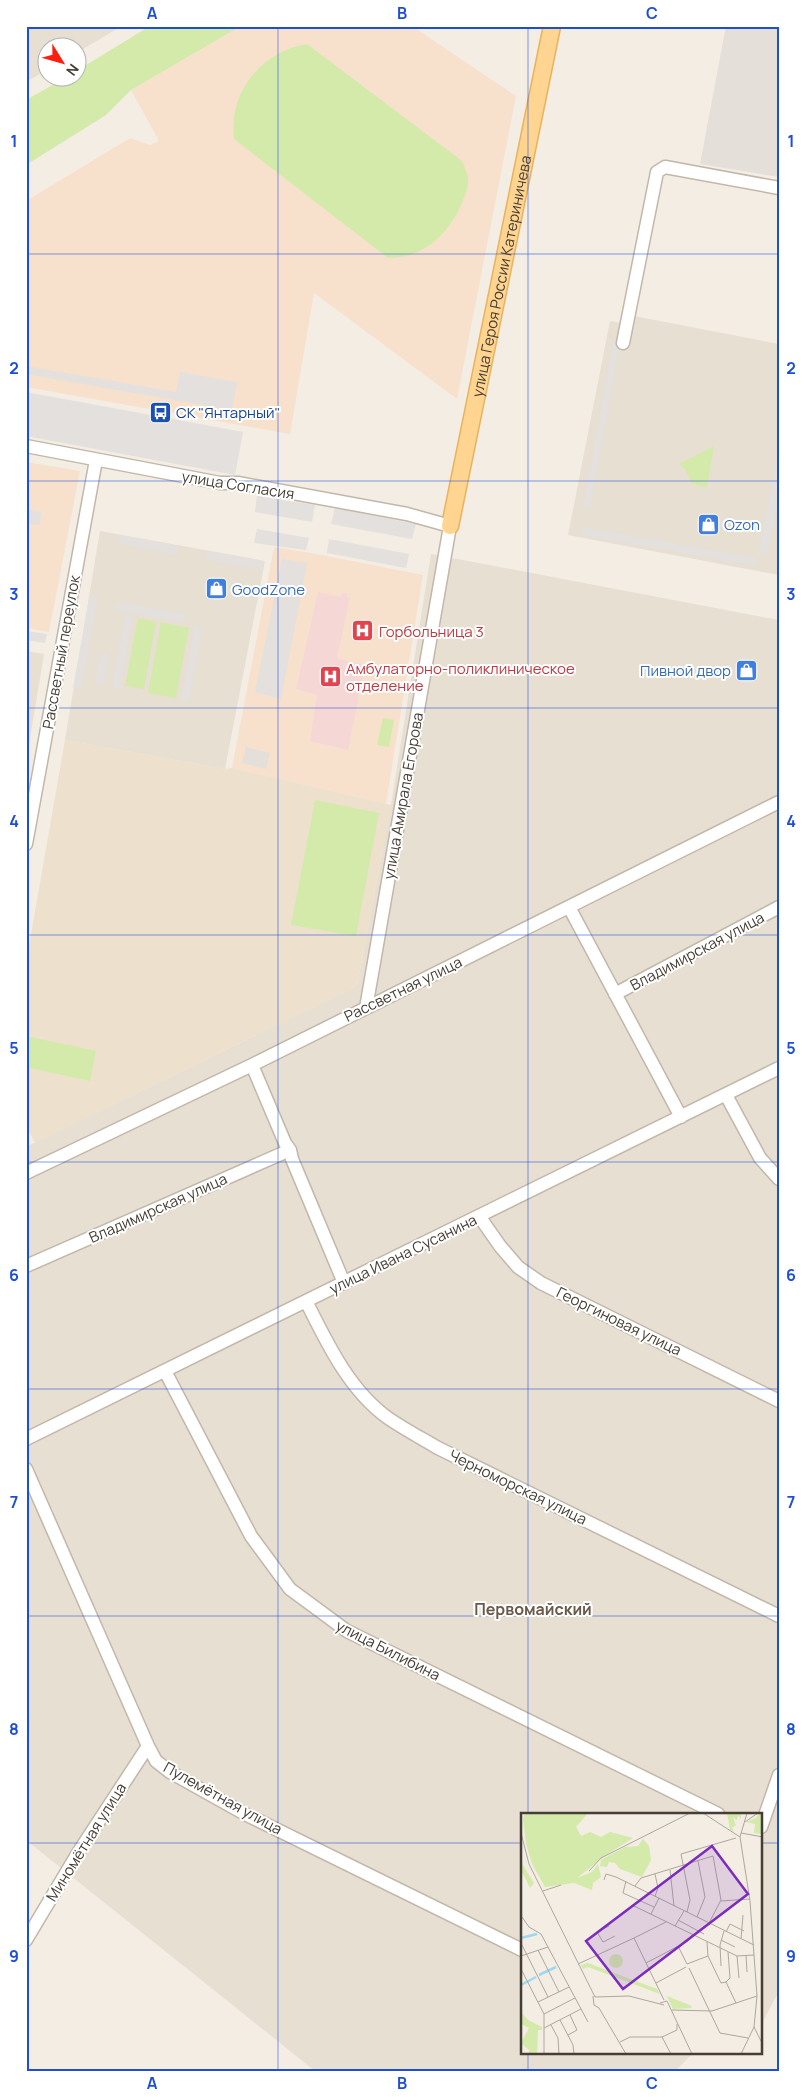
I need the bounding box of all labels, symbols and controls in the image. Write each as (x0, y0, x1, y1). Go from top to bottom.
text: A (147, 2, 158, 24)
text: B (397, 2, 407, 24)
text: C (646, 2, 658, 24)
north arrow (38, 38, 88, 88)
text: N (62, 60, 83, 80)
text: 1 (10, 130, 18, 152)
text: 1 (787, 130, 795, 152)
street label: улица Героя России Катериничева (466, 153, 536, 399)
text: 2 (9, 357, 19, 379)
text: 2 (786, 357, 796, 379)
bus stop icon: СК "Янтарный" (148, 400, 172, 424)
place label: СК "Янтарный" (176, 402, 280, 423)
street label: улица Согласия (180, 466, 296, 504)
shop icon: Ozon (696, 512, 720, 536)
place label: Ozon (724, 514, 760, 535)
street label: Рассветный переулок (37, 573, 85, 731)
shop icon: GoodZone (204, 577, 228, 601)
place label: GoodZone (232, 579, 305, 600)
text: 3 (9, 583, 19, 605)
text: 3 (786, 583, 796, 605)
hospital icon: Горбольница 3 (351, 619, 375, 643)
place label: Горбольница 3 (379, 621, 484, 642)
place label: Амбулаторно-поликлиническое отделение (346, 658, 575, 696)
shop icon: Пивной двор (735, 658, 759, 682)
place label: Пивной двор (640, 660, 731, 681)
hospital icon: Амбулаторно-поликлиническое отделение (318, 665, 342, 689)
street label: улица Амирала Егорова (378, 711, 428, 881)
text: 4 (9, 810, 19, 832)
text: 4 (786, 810, 796, 832)
street label: Владимирская улица (626, 907, 768, 995)
street label: Рассветная улица (340, 951, 466, 1027)
text: 5 (9, 1037, 19, 1059)
text: 5 (786, 1037, 796, 1059)
street label: Владимирская улица (86, 1168, 230, 1248)
street label: улица Ивана Сусанина (326, 1209, 480, 1299)
text: 6 (9, 1264, 19, 1286)
text: 6 (786, 1264, 796, 1286)
street label: Георгиновая улица (553, 1282, 685, 1360)
street label: Черноморская улица (446, 1444, 590, 1530)
text: 7 (10, 1491, 18, 1513)
text: 7 (787, 1491, 795, 1513)
district label: Первомайский (474, 1598, 592, 1620)
street label: улица Билибина (332, 1615, 444, 1685)
text: 8 (9, 1718, 19, 1740)
text: 8 (786, 1718, 796, 1740)
street label: Пулемётная улица (160, 1757, 286, 1839)
street label: Миномётная улица (41, 1779, 131, 1905)
inset map (521, 1813, 762, 2054)
text: 9 (9, 1945, 19, 1967)
text: 9 (786, 1945, 796, 1967)
text: A (147, 2072, 158, 2094)
text: B (397, 2072, 407, 2094)
text: C (646, 2072, 658, 2094)

